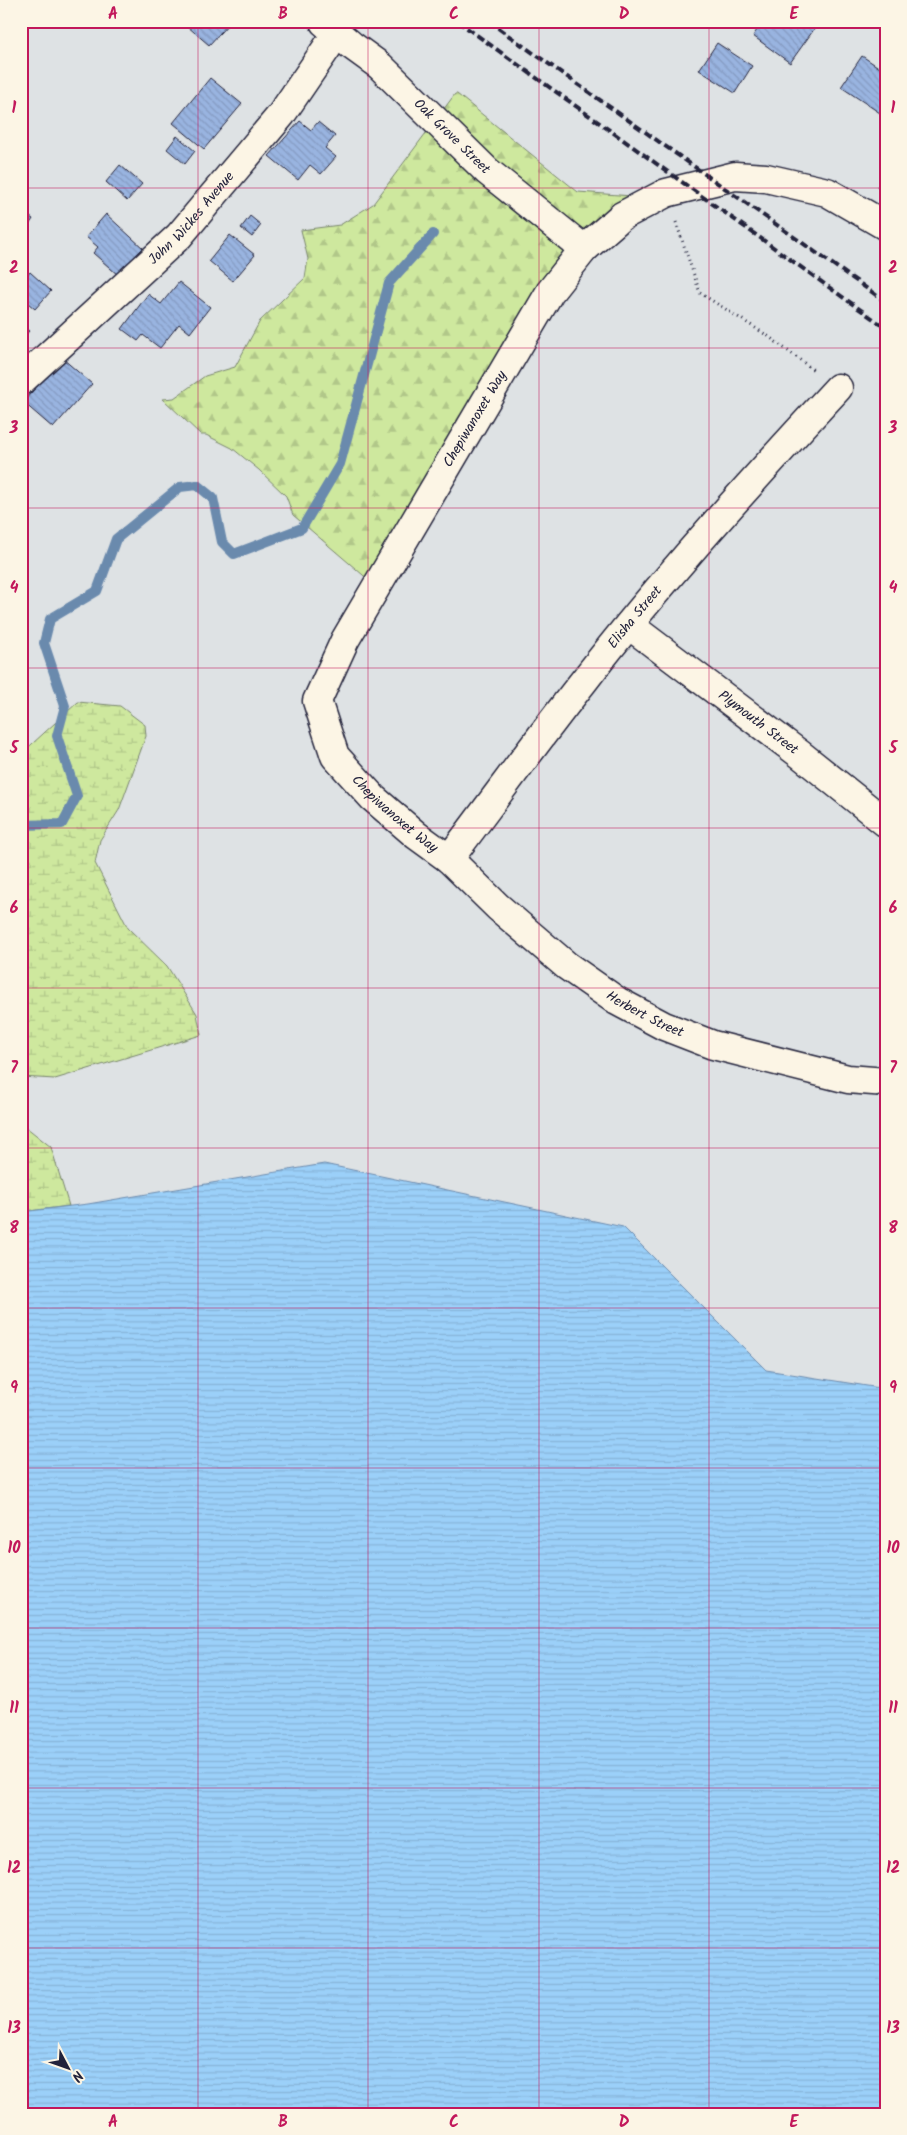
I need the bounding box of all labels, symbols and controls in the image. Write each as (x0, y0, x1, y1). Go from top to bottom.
text: A (108, 2, 118, 27)
text: B (278, 2, 288, 27)
text: C (449, 2, 459, 27)
text: D (619, 2, 630, 27)
text: E (790, 2, 800, 27)
street label: Oak Grove Street (408, 94, 496, 180)
text: 1 (12, 96, 17, 121)
text: 1 (891, 96, 896, 121)
street label: John Wickes Avenue (143, 166, 240, 270)
text: 2 (9, 256, 19, 281)
text: 2 (888, 256, 898, 281)
street label: Chepiwanoxet Way (437, 366, 513, 472)
text: 3 (9, 416, 19, 441)
text: 3 (888, 416, 898, 441)
text: 4 (10, 576, 19, 601)
text: 4 (889, 576, 898, 601)
street label: Elisha Street (602, 580, 668, 654)
street label: Plymouth Street (713, 685, 804, 761)
text: 5 (9, 736, 20, 761)
text: 5 (888, 736, 899, 761)
street label: Chepiwanoxet Way (346, 770, 443, 859)
text: 6 (10, 896, 19, 921)
text: 6 (889, 896, 898, 921)
street label: Herbert Street (601, 985, 687, 1044)
text: 7 (10, 1056, 18, 1081)
text: 7 (889, 1056, 897, 1081)
text: 8 (9, 1216, 19, 1241)
text: 8 (888, 1216, 898, 1241)
text: 9 (10, 1376, 18, 1401)
text: 9 (889, 1376, 897, 1401)
text: 10 (7, 1536, 21, 1561)
text: 10 (886, 1536, 900, 1561)
text: 11 (9, 1696, 19, 1721)
text: 11 (888, 1696, 898, 1721)
text: 12 (7, 1856, 21, 1881)
text: 12 (886, 1856, 900, 1881)
text: 13 (7, 2016, 21, 2041)
text: 13 (886, 2016, 900, 2041)
north arrow (42, 2042, 92, 2092)
text: N (66, 2065, 88, 2087)
text: A (108, 2110, 118, 2135)
text: B (278, 2110, 288, 2135)
text: C (449, 2110, 459, 2135)
text: D (619, 2110, 630, 2135)
text: E (790, 2110, 800, 2135)

